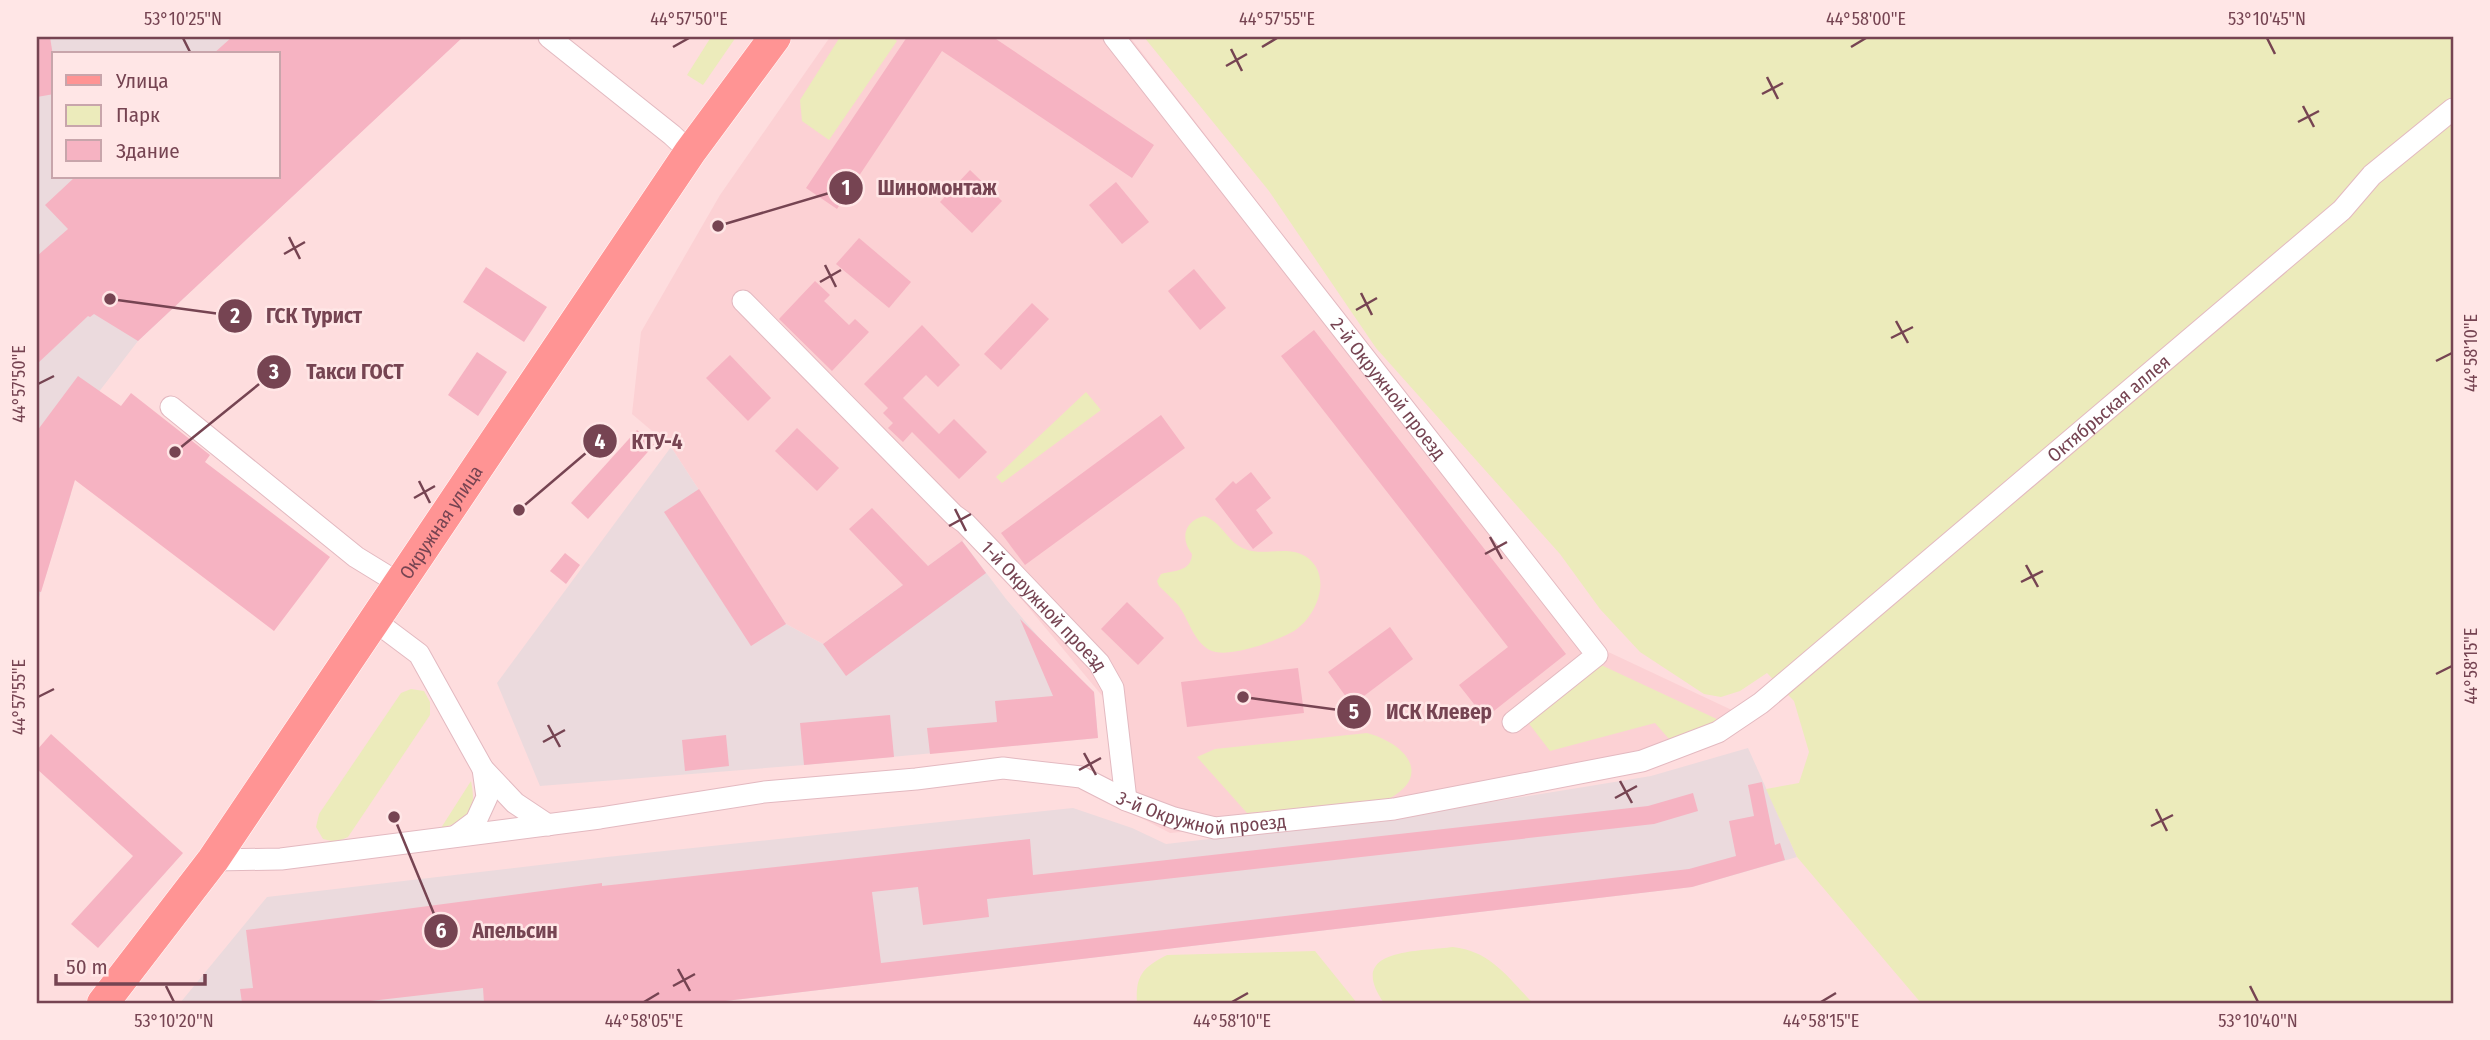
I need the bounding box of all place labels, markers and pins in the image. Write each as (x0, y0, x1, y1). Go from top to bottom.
callout: Шиномонтаж (828, 167, 1010, 209)
callout: ГСК Турист (217, 295, 376, 337)
callout: Такси ГОСТ (257, 351, 417, 393)
callout: КТУ-4 (583, 420, 697, 462)
callout: ИСК Клевер (1337, 691, 1506, 733)
callout: Апельсин (424, 910, 572, 952)

